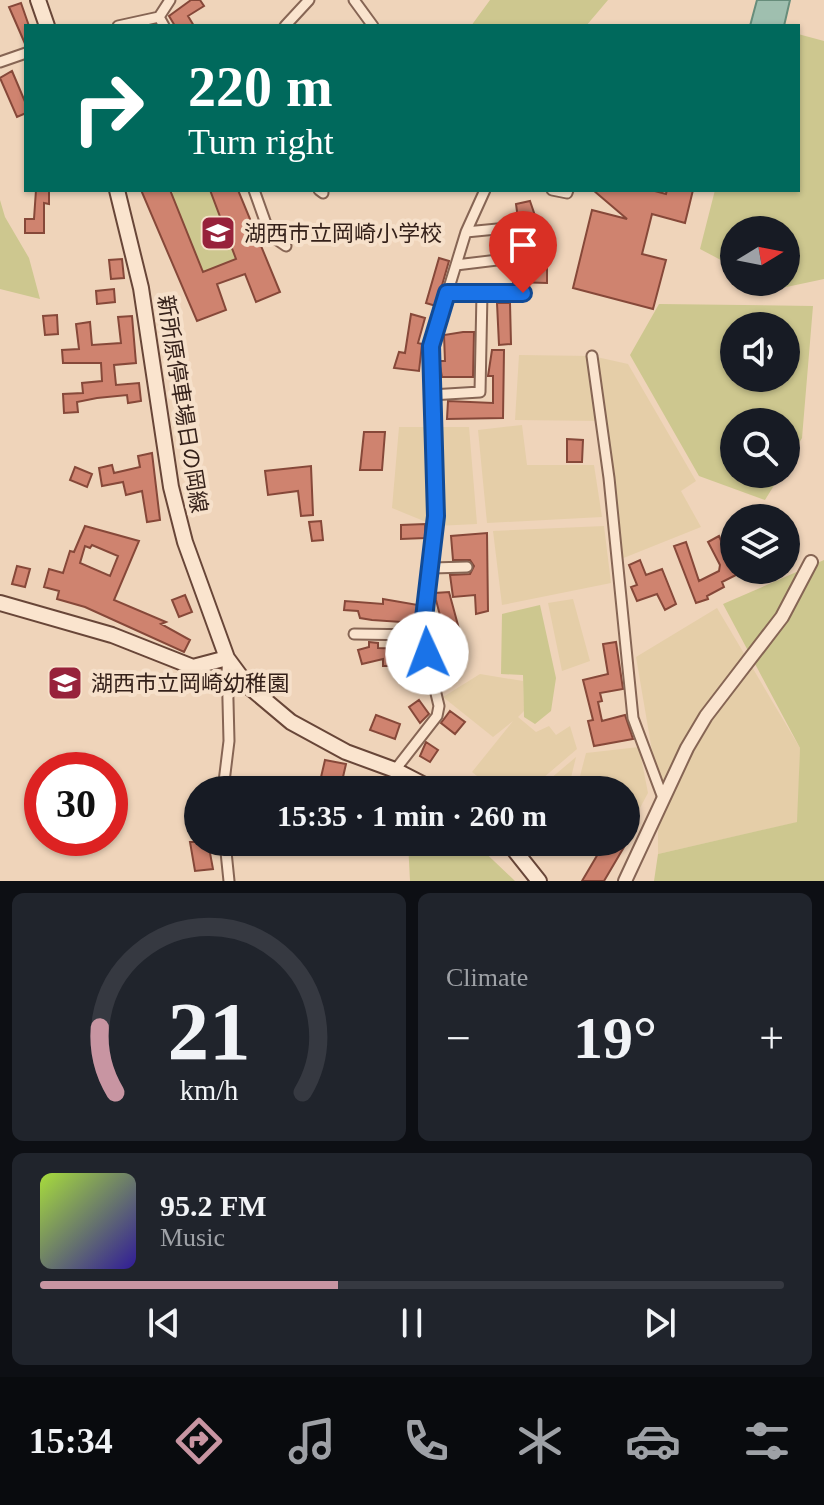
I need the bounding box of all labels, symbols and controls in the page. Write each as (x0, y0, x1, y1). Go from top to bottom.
icon: right (56, 56, 160, 160)
text: 220 m (188, 56, 333, 118)
text: Turn right (188, 122, 334, 162)
pin (489, 211, 557, 293)
school or university icon: 湖西市立岡崎小学校 (199, 214, 237, 252)
north arrow (720, 216, 800, 296)
map controls (720, 216, 800, 584)
place label: 湖西市立岡崎小学校 (244, 221, 442, 246)
icon: arrive (501, 223, 545, 267)
street label: 新所原停車場日の岡線 (153, 293, 212, 515)
button: sound (720, 312, 800, 392)
button: search (720, 408, 800, 488)
button: layers (720, 504, 800, 584)
position arrow (385, 611, 469, 695)
school or university icon: 湖西市立岡崎幼稚園 (46, 664, 84, 702)
place label: 湖西市立岡崎幼稚園 (91, 671, 289, 696)
speed limit sign: 30 (24, 752, 128, 856)
text: 15:35 · 1 min · 260 m (277, 799, 547, 832)
text: Climate (446, 963, 528, 992)
text: 21 (167, 985, 251, 1077)
text: 19° (573, 1005, 657, 1071)
text: − (446, 1014, 471, 1063)
text: + (759, 1014, 784, 1063)
text: km/h (180, 1075, 238, 1106)
text: 95.2 FM (160, 1189, 267, 1222)
text: Music (160, 1223, 225, 1252)
icon: previous (142, 1301, 186, 1345)
icon: pause (390, 1301, 434, 1345)
icon: next (638, 1301, 682, 1345)
icon: directions (171, 1413, 227, 1469)
icon: music (284, 1413, 340, 1469)
icon: phone (398, 1413, 454, 1469)
icon: climate (512, 1413, 568, 1469)
icon: car (625, 1413, 681, 1469)
icon: filters (739, 1413, 795, 1469)
text: 15:34 (29, 1421, 113, 1461)

